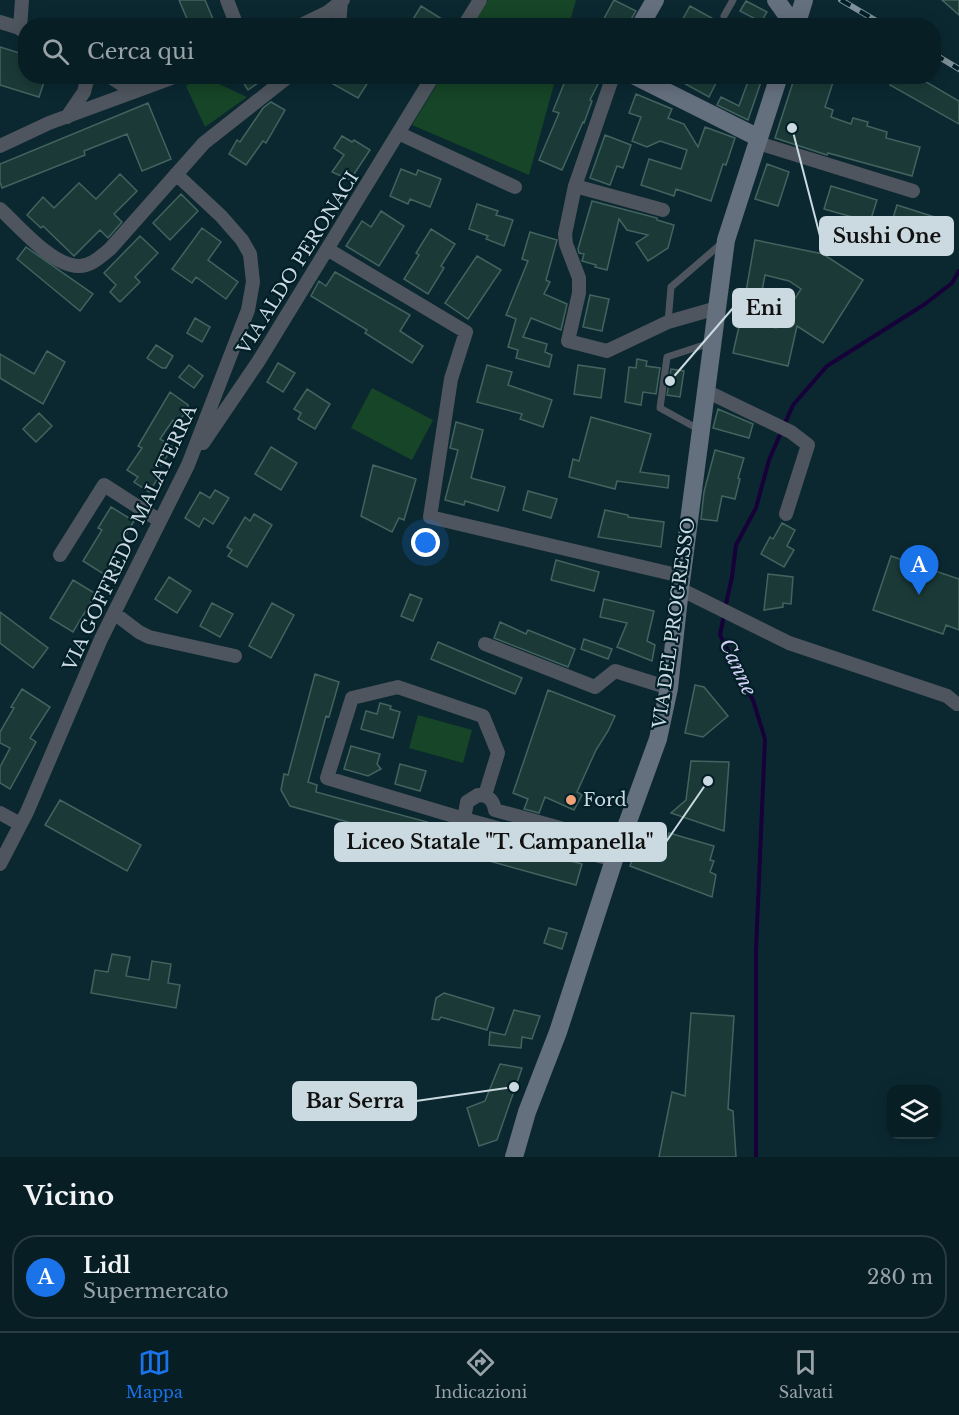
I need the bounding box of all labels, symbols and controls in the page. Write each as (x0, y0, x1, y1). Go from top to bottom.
search box (18, 18, 941, 84)
icon: search (39, 35, 72, 68)
text: Cerca qui (87, 38, 194, 65)
street label: VIA ALDO PERONACI (232, 167, 363, 359)
callout: Sushi One (820, 217, 953, 255)
text: Sushi One (833, 224, 941, 248)
callout: Eni (733, 289, 794, 327)
text: Eni (745, 296, 783, 320)
street label: VIA GOFFREDO MALATERRA (58, 401, 202, 675)
street label: VIA DEL PROGRESSO (648, 516, 700, 731)
your location (411, 528, 440, 557)
pin: A (900, 546, 938, 595)
water label: Canne (714, 635, 762, 699)
place label: Ford (583, 789, 627, 811)
marker: Ford (564, 793, 578, 807)
callout: Liceo Statale "T. Campanella" (335, 823, 666, 861)
text: Liceo Statale "T. Campanella" (346, 830, 654, 854)
callout: Bar Serra (293, 1082, 416, 1120)
map controls (887, 1085, 941, 1139)
button: layers (887, 1085, 941, 1139)
text: Bar Serra (306, 1089, 405, 1113)
text: Vicino (24, 1180, 114, 1212)
text: Lidl (83, 1252, 131, 1279)
text: A (37, 1265, 54, 1289)
text: 280 m (867, 1265, 933, 1289)
text: Supermercato (83, 1279, 229, 1303)
tab: Mappa (126, 1346, 183, 1402)
tab: Indicazioni (434, 1346, 527, 1402)
tab: Salvati (779, 1346, 833, 1402)

